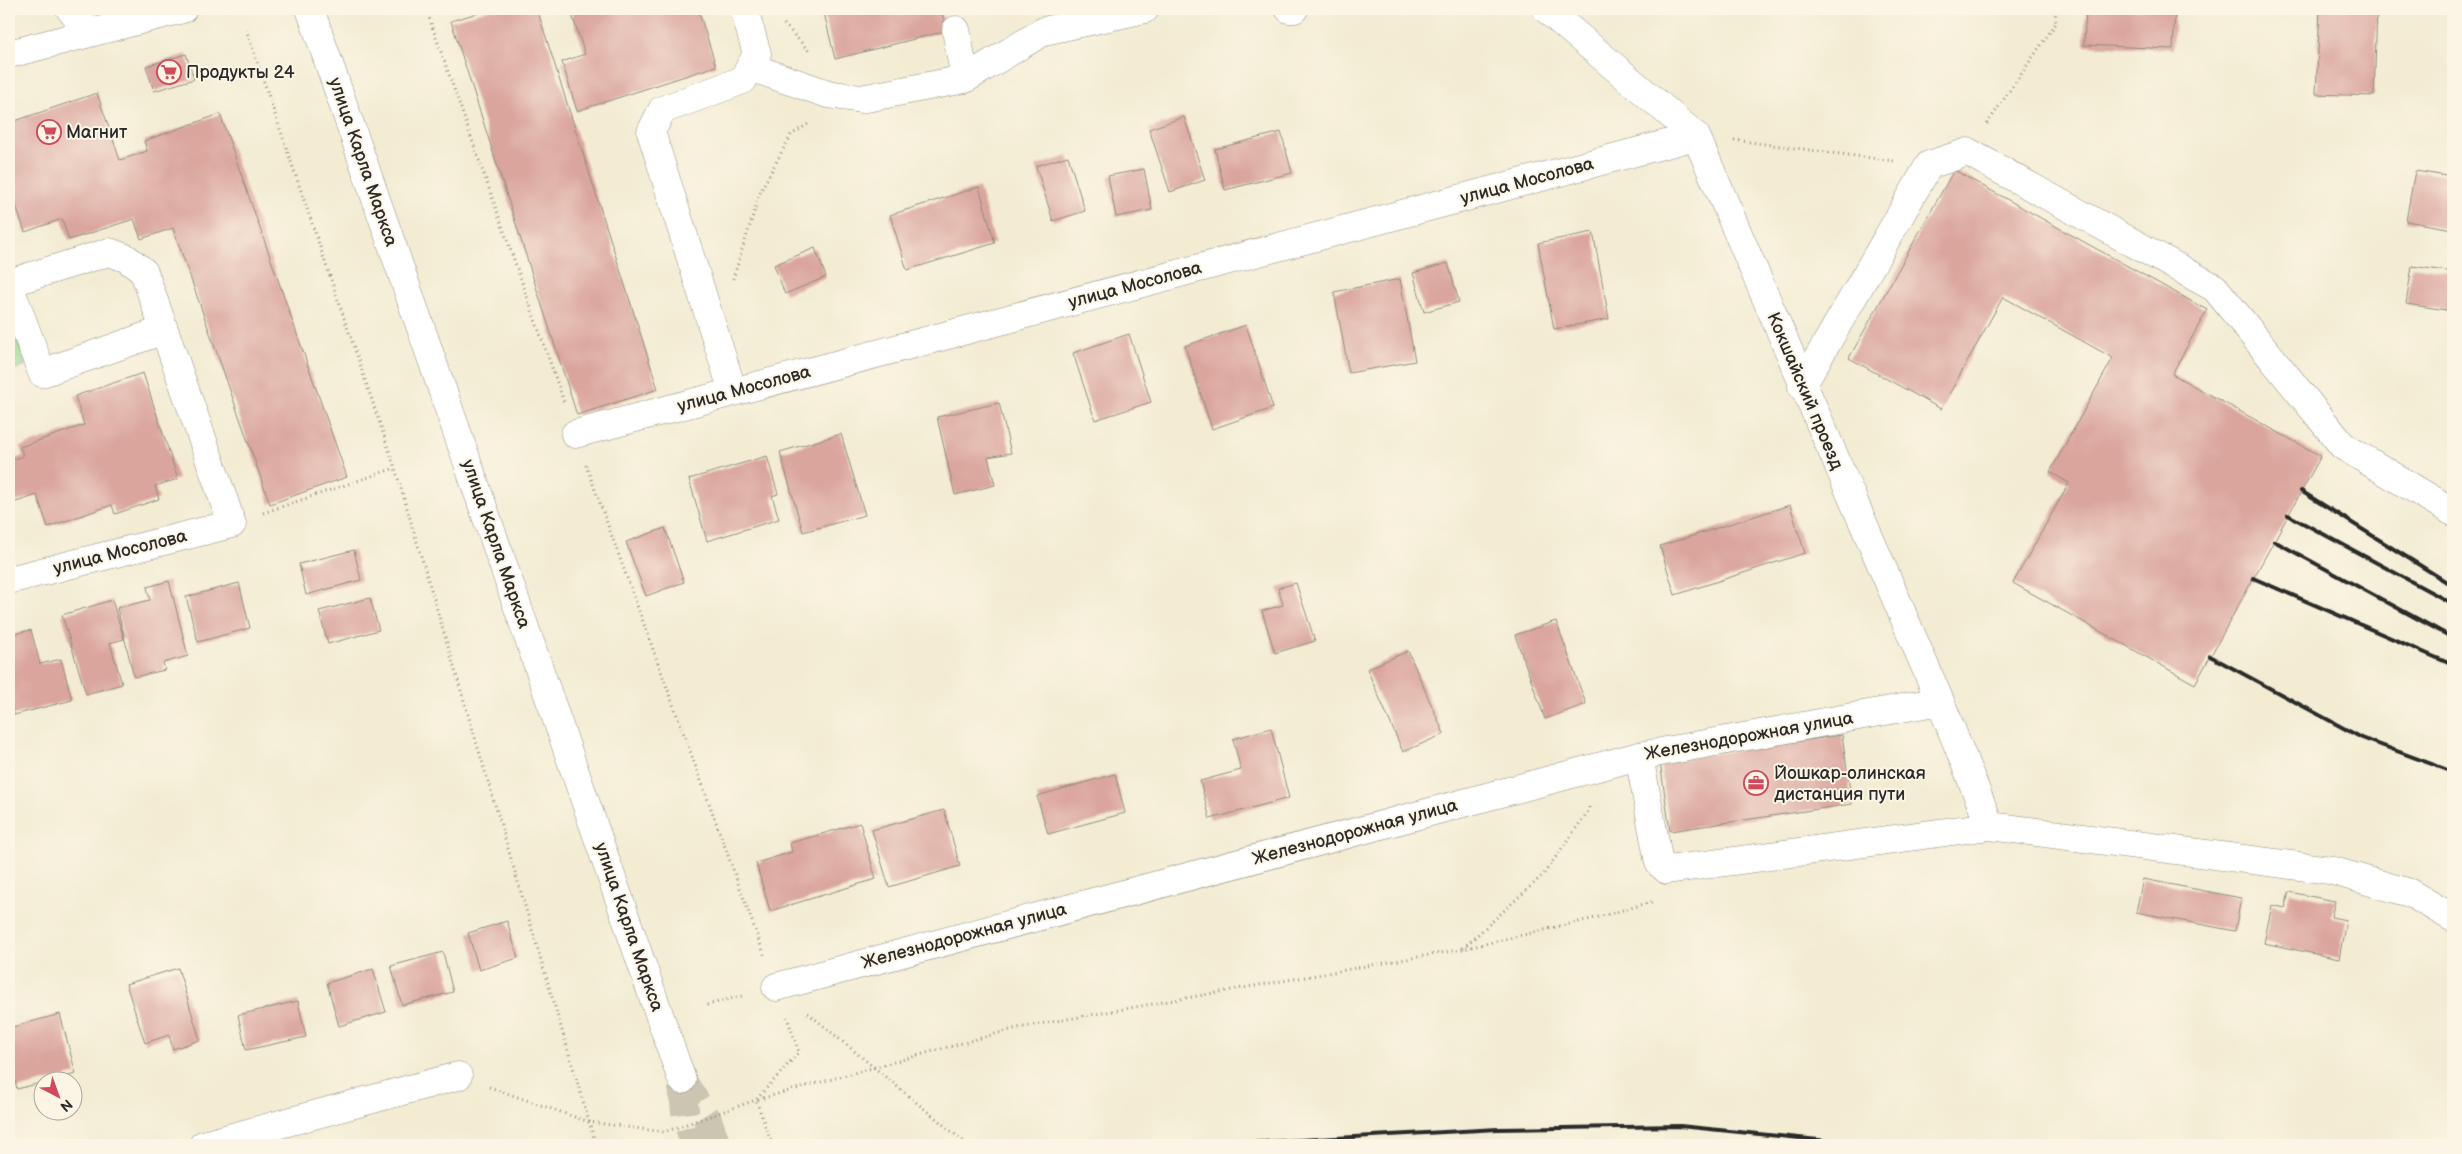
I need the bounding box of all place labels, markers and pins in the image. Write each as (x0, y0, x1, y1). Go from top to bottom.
supermarket icon: Продукты 24 (156, 59, 182, 85)
place label: Продукты 24 (186, 62, 295, 83)
supermarket icon: Магнит (36, 119, 62, 145)
place label: Магнит (66, 122, 128, 143)
place label: Йошкар-олинская дистанция пути (1774, 763, 1926, 805)
office icon: Йошкар-олинская дистанция пути (1743, 770, 1769, 796)

